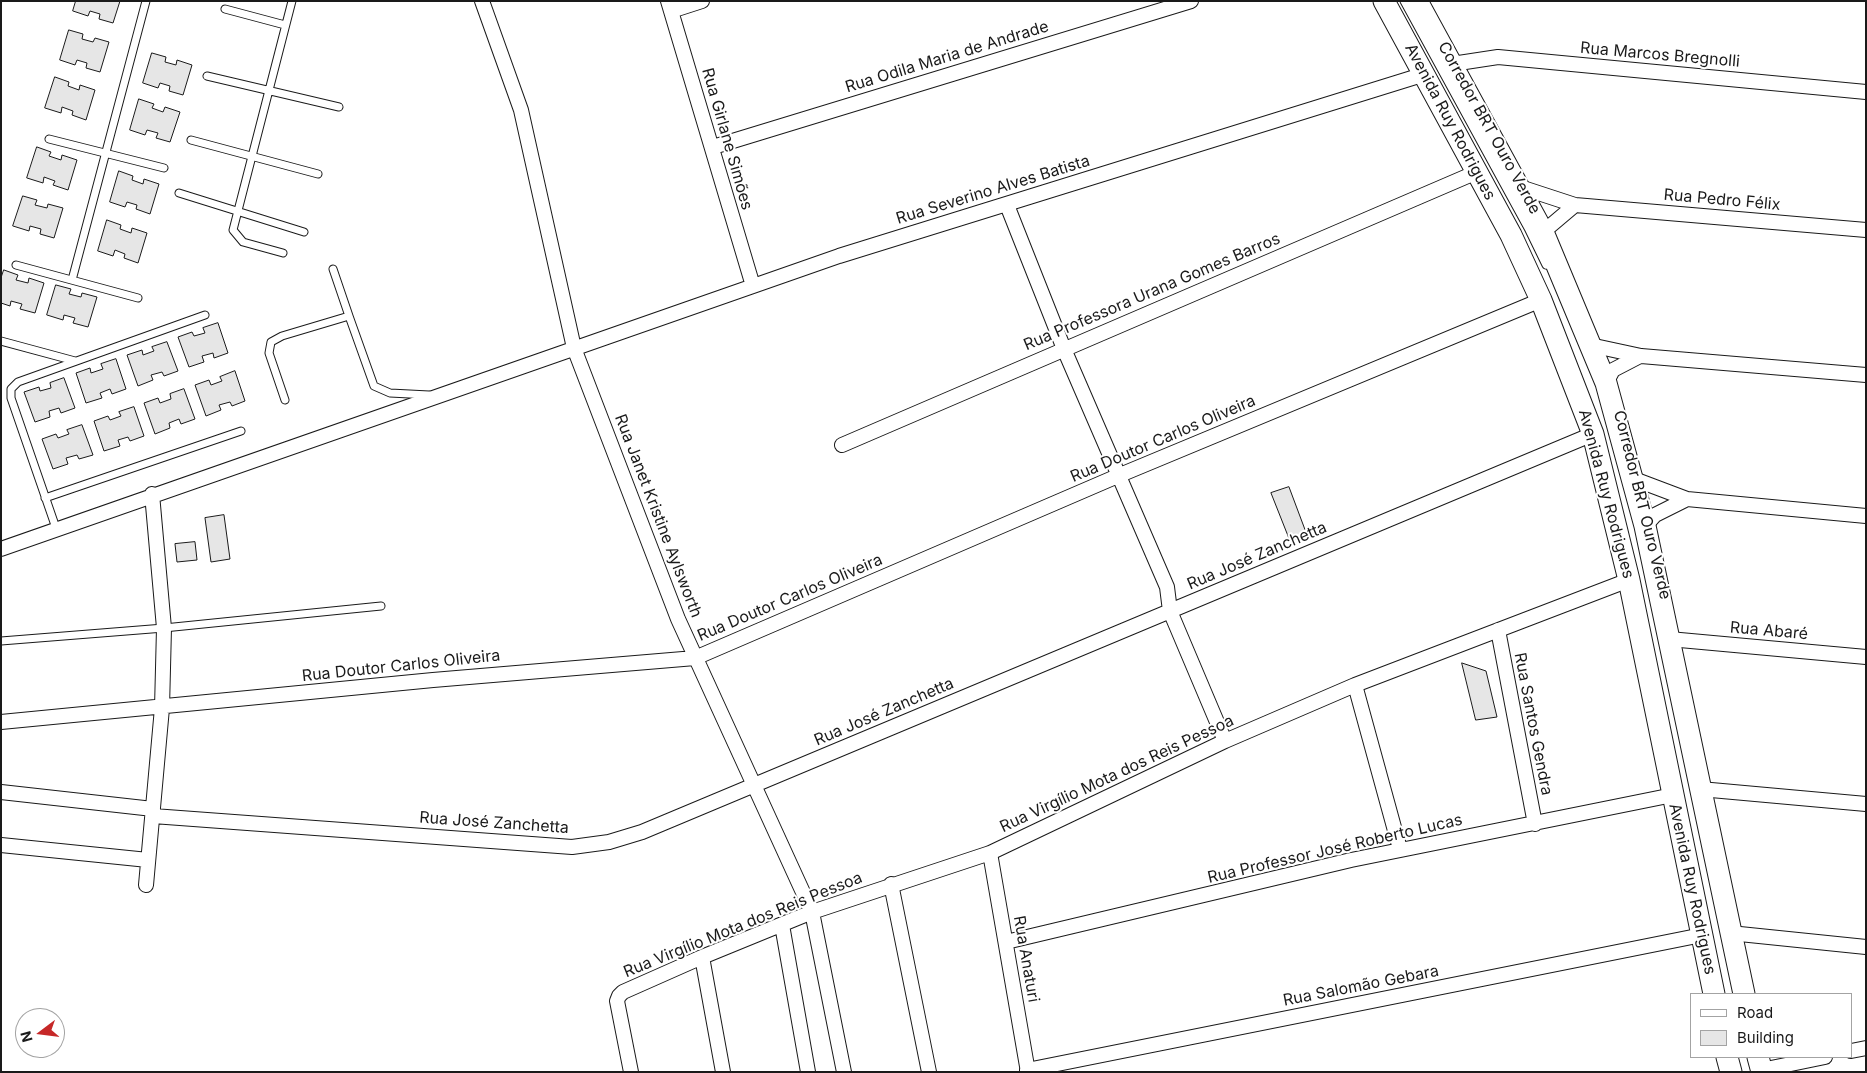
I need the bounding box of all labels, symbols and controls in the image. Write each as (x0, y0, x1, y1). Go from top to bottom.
street label: Rua Odila Maria de Andrade (843, 17, 1051, 97)
street label: Corredor BRT Ouro Verde (1434, 38, 1544, 218)
street label: Rua Marcos Bregnolli (1579, 38, 1741, 72)
street label: Avenida Ruy Rodrigues (1401, 40, 1499, 204)
street label: Rua Girlane Simões (698, 66, 756, 212)
street label: Rua Severino Alves Batista (894, 151, 1092, 229)
street label: Rua Pedro Félix (1663, 185, 1781, 215)
street label: Rua Professora Urana Gomes Barros (1021, 229, 1283, 355)
street label: Rua Doutor Carlos Oliveira (1068, 391, 1258, 487)
street label: Avenida Ruy Rodrigues (1574, 407, 1638, 581)
street label: Corredor BRT Ouro Verde (1609, 408, 1675, 602)
street label: Rua Janet Kristine Aylsworth (610, 412, 706, 620)
street label: Rua José Zanchetta (1184, 518, 1330, 594)
street label: Rua Doutor Carlos Oliveira (695, 550, 885, 646)
street label: Rua Abaré (1729, 618, 1809, 644)
street label: Rua Doutor Carlos Oliveira (301, 646, 501, 686)
street label: Rua Santos Gendra (1510, 651, 1556, 797)
street label: Rua José Zanchetta (811, 674, 957, 750)
street label: Rua Virgílio Mota dos Reis Pessoa (997, 711, 1237, 837)
street label: Avenida Ruy Rodrigues (1664, 802, 1720, 976)
street label: Rua José Zanchetta (419, 808, 569, 838)
street label: Rua Professor José Roberto Lucas (1206, 810, 1464, 888)
street label: Rua Virgílio Mota dos Reis Pessoa (621, 868, 865, 982)
street label: Rua Anaturi (1009, 914, 1043, 1004)
street label: Rua Salomão Gebara (1281, 961, 1441, 1011)
legend (1690, 993, 1852, 1058)
text: Road (1737, 1003, 1773, 1022)
north arrow (15, 1008, 65, 1058)
text: Building (1737, 1028, 1794, 1047)
text: N (16, 1029, 36, 1044)

